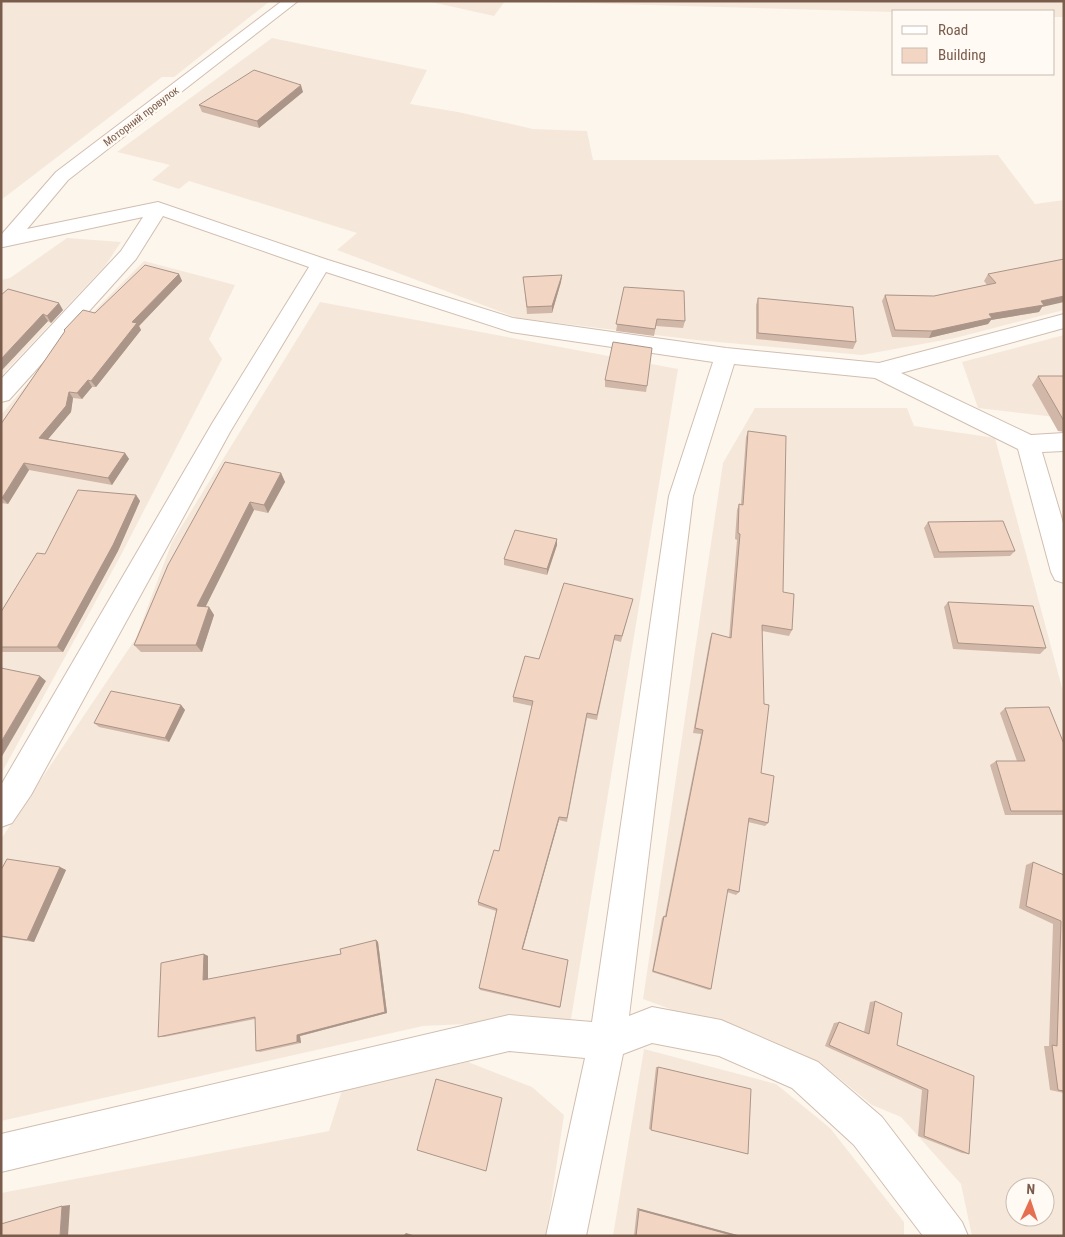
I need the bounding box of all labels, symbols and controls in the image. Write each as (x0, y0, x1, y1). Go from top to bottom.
legend (892, 10, 1055, 75)
text: Road (938, 21, 968, 39)
text: Building (938, 46, 986, 64)
street label: Моторний провулок (101, 83, 182, 149)
north arrow (1005, 1177, 1055, 1227)
text: N (1026, 1181, 1035, 1197)

